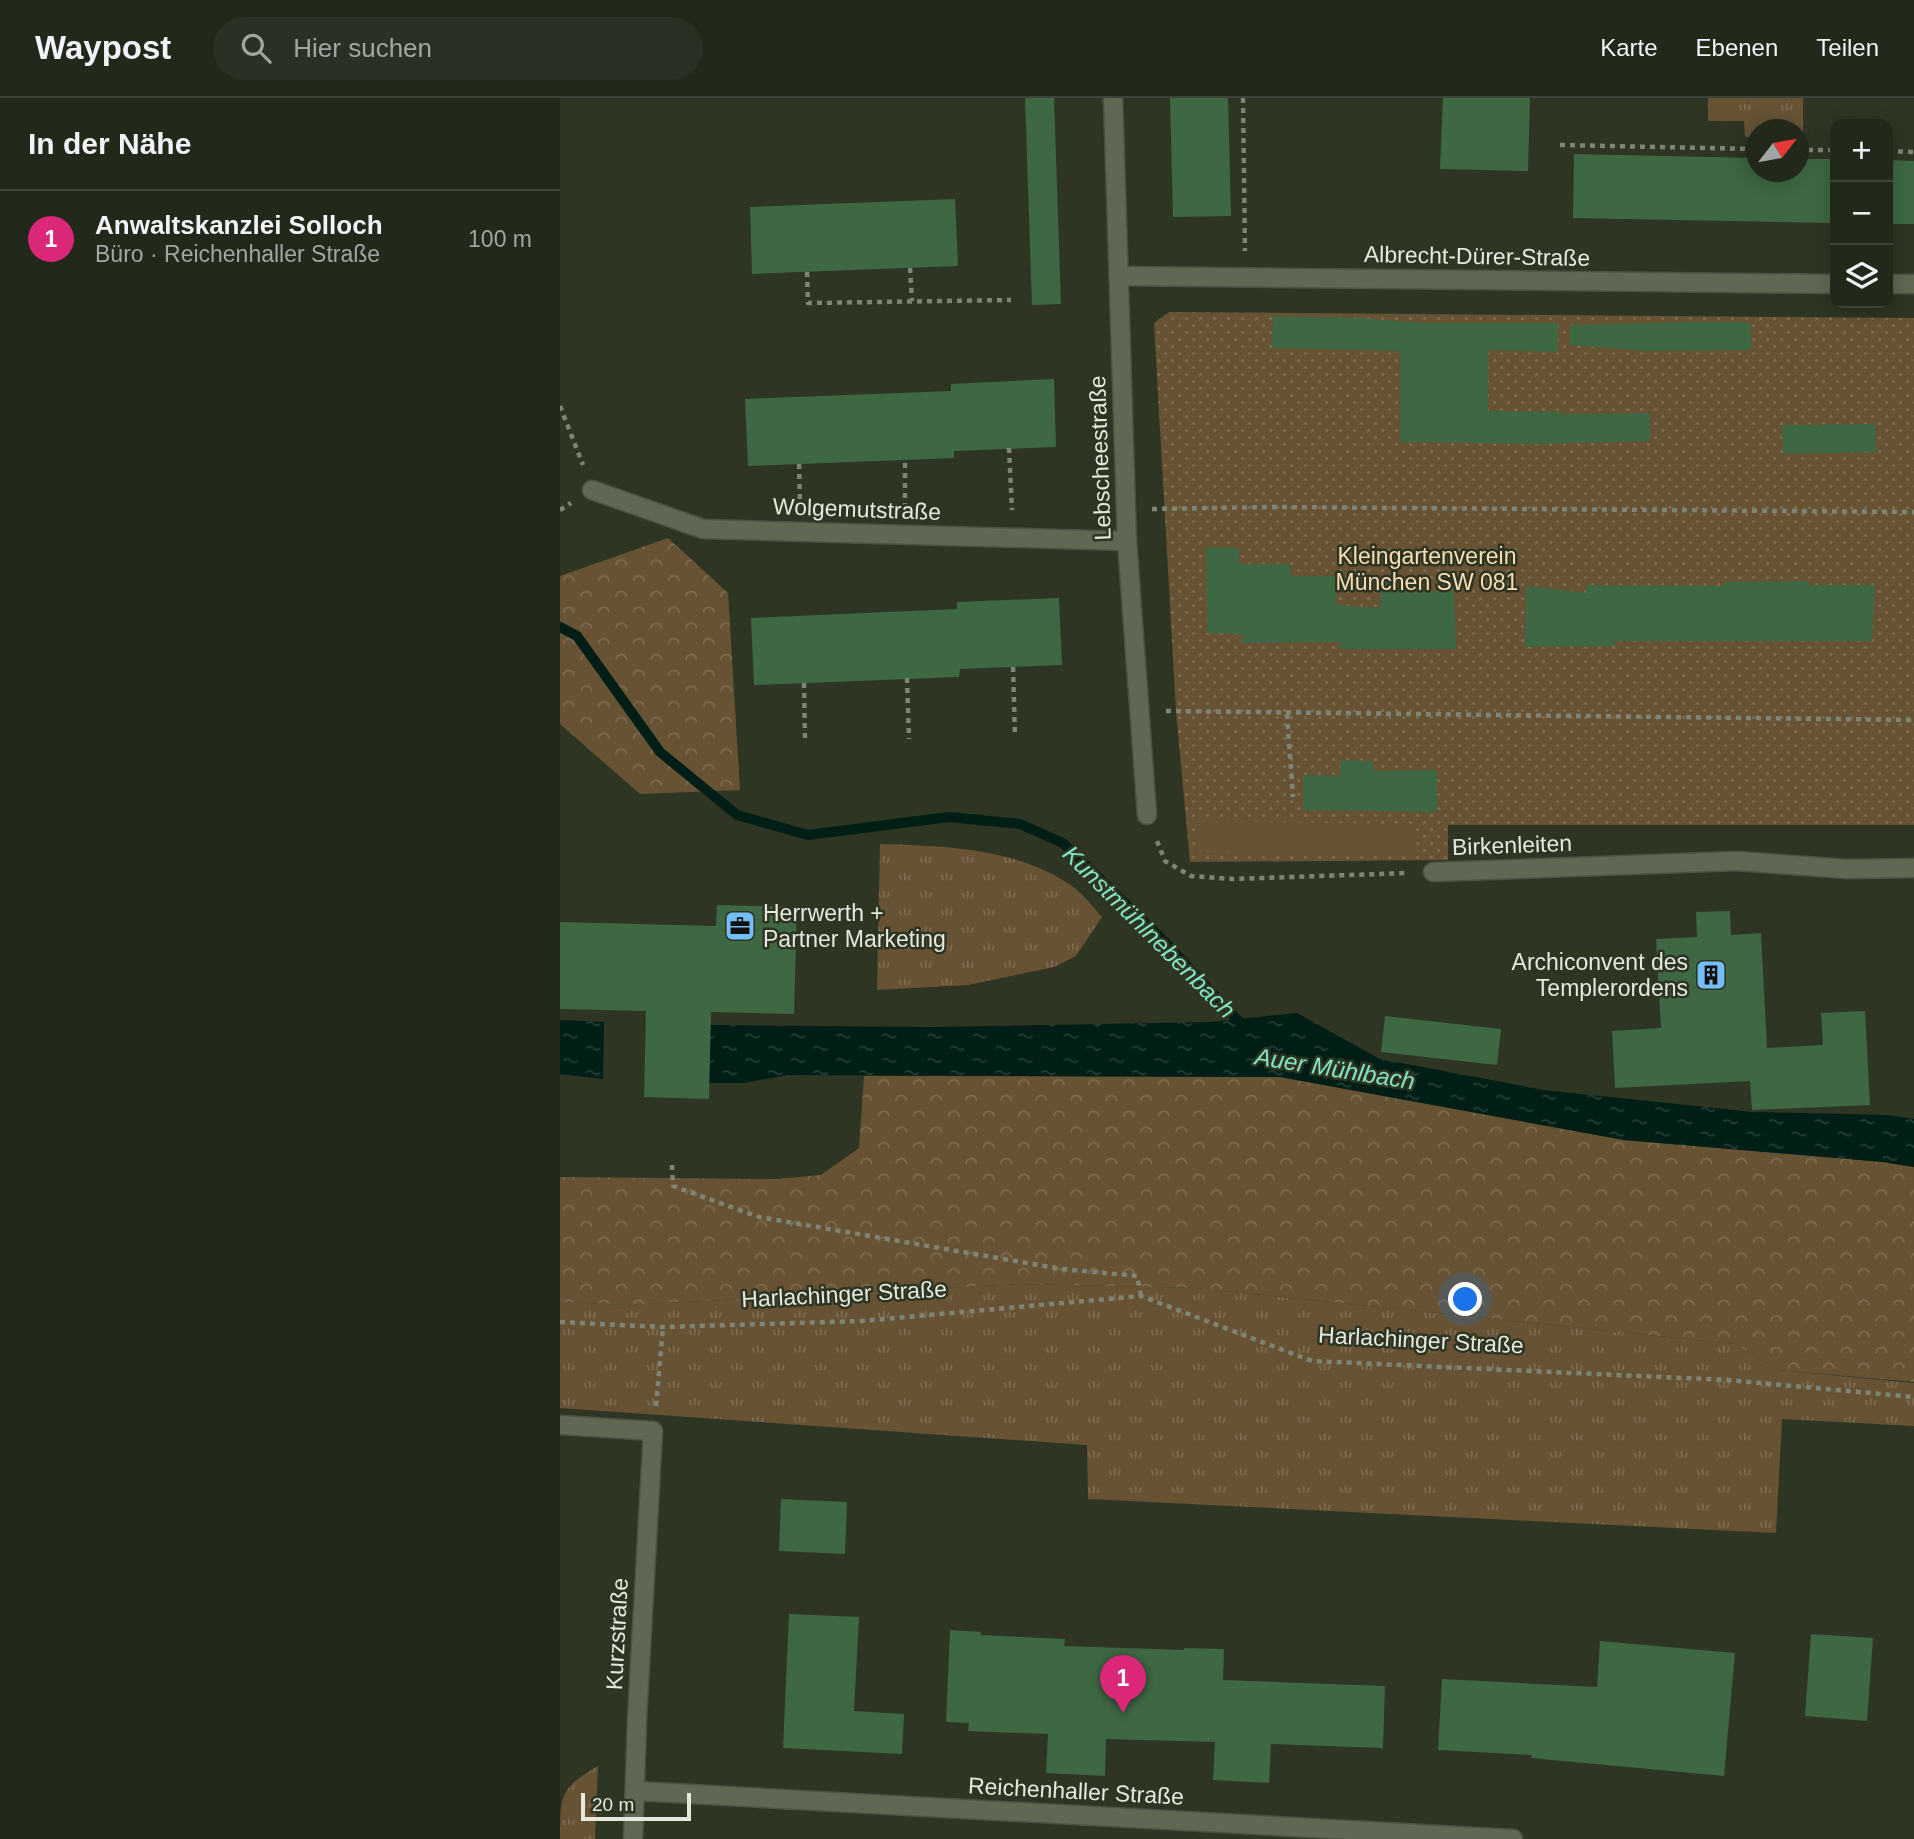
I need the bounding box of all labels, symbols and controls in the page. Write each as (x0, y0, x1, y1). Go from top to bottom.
search box (213, 17, 703, 80)
text: Waypost (35, 29, 171, 66)
icon: search (237, 29, 275, 67)
text: Hier suchen (293, 33, 432, 63)
text: Karte (1600, 34, 1658, 61)
text: Ebenen (1696, 34, 1778, 61)
text: Teilen (1816, 34, 1879, 61)
north arrow (1746, 119, 1809, 182)
map controls (1830, 119, 1893, 308)
button: + (1830, 119, 1893, 182)
text: In der Nähe (28, 127, 191, 160)
button: − (1830, 182, 1893, 245)
text: Anwaltskanzlei Solloch (95, 210, 383, 240)
text: 1 (45, 226, 57, 252)
text: 100 m (468, 226, 532, 252)
text: Büro · Reichenhaller Straße (95, 241, 380, 267)
street label: Albrecht-Dürer-Straße (1364, 241, 1590, 271)
button: layers (1830, 245, 1893, 308)
street label: Lebscheestraße (1084, 375, 1116, 541)
street label: Wolgemutstraße (772, 493, 942, 525)
park label: Kleingartenverein München SW 081 (1336, 543, 1518, 595)
street label: Birkenleiten (1451, 830, 1573, 860)
water label: Kunstmühlnebenbach (1058, 840, 1241, 1023)
place label: Herrwerth + Partner Marketing (763, 900, 946, 952)
office icon: Herrwerth + Partner Marketing (723, 909, 757, 943)
place label: Archiconvent des Templerordens (1512, 949, 1688, 1001)
building icon: Archiconvent des Templerordens (1694, 958, 1728, 992)
water label: Auer Mühlbach (1251, 1042, 1417, 1094)
street label: Harlachinger Straße (741, 1276, 947, 1312)
your location (1448, 1282, 1482, 1316)
street label: Harlachinger Straße (1318, 1322, 1524, 1358)
street label: Kurzstraße (601, 1577, 633, 1691)
pin: 1 (1100, 1655, 1146, 1713)
street label: Reichenhaller Straße (967, 1772, 1185, 1810)
scale bar (581, 1790, 691, 1822)
text: 20 m (592, 1794, 634, 1815)

